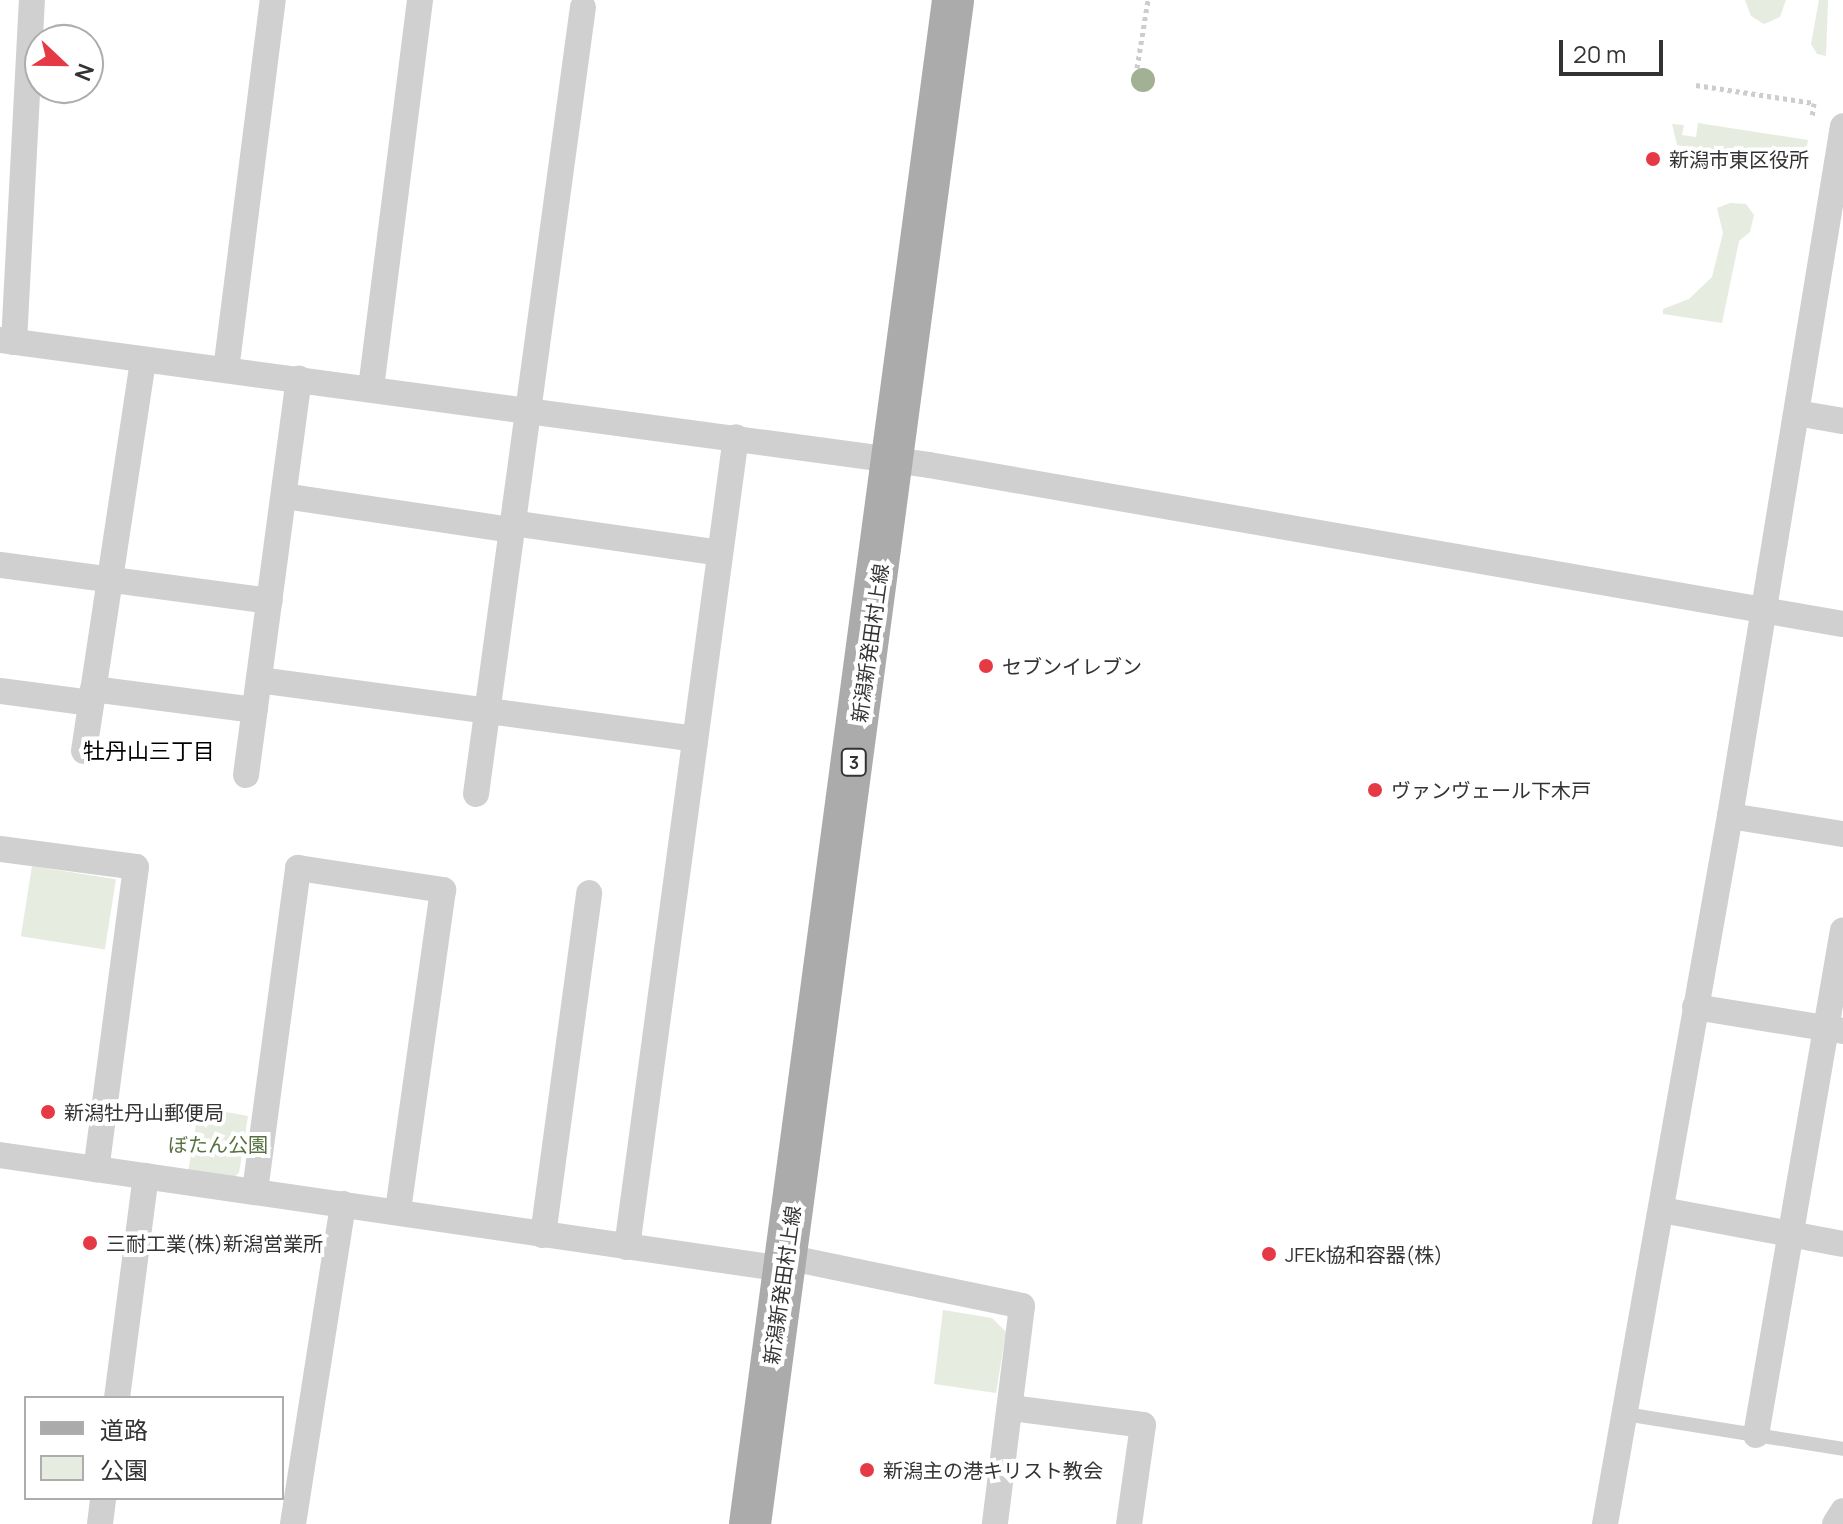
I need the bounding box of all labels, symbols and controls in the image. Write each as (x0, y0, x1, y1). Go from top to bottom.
north arrow (24, 24, 104, 104)
scale bar (1563, 24, 1667, 74)
text: 20 m (1573, 37, 1626, 70)
text: N (68, 59, 101, 85)
place label: 新潟市東区役所 (1669, 147, 1809, 171)
marker: 新潟市東区役所 (1644, 150, 1662, 168)
street label: 新潟新発田村上線 (847, 562, 893, 724)
place label: セブンイレブン (1002, 654, 1142, 678)
marker: セブンイレブン (977, 657, 995, 675)
district label: 牡丹山三丁目 (83, 739, 215, 765)
road number: 3 (840, 748, 868, 776)
place label: ヴァンヴェール下木戸 (1391, 778, 1591, 802)
marker: ヴァンヴェール下木戸 (1366, 781, 1384, 799)
place label: 新潟牡丹山郵便局 (64, 1100, 224, 1124)
marker: 新潟牡丹山郵便局 (39, 1103, 57, 1121)
park label: ぼたん公園 (168, 1132, 268, 1156)
street label: 新潟新発田村上線 (759, 1204, 805, 1366)
place label: 三耐工業(株)新潟営業所 (106, 1231, 323, 1255)
marker: 三耐工業(株)新潟営業所 (81, 1234, 99, 1252)
place label: JFEk協和容器(株) (1285, 1242, 1443, 1266)
marker: JFEk協和容器(株) (1260, 1245, 1278, 1263)
legend (24, 1396, 284, 1500)
text: 道路 (100, 1413, 148, 1446)
text: 公園 (100, 1453, 148, 1486)
place label: 新潟主の港キリスト教会 (883, 1458, 1103, 1482)
marker: 新潟主の港キリスト教会 (858, 1461, 876, 1479)

